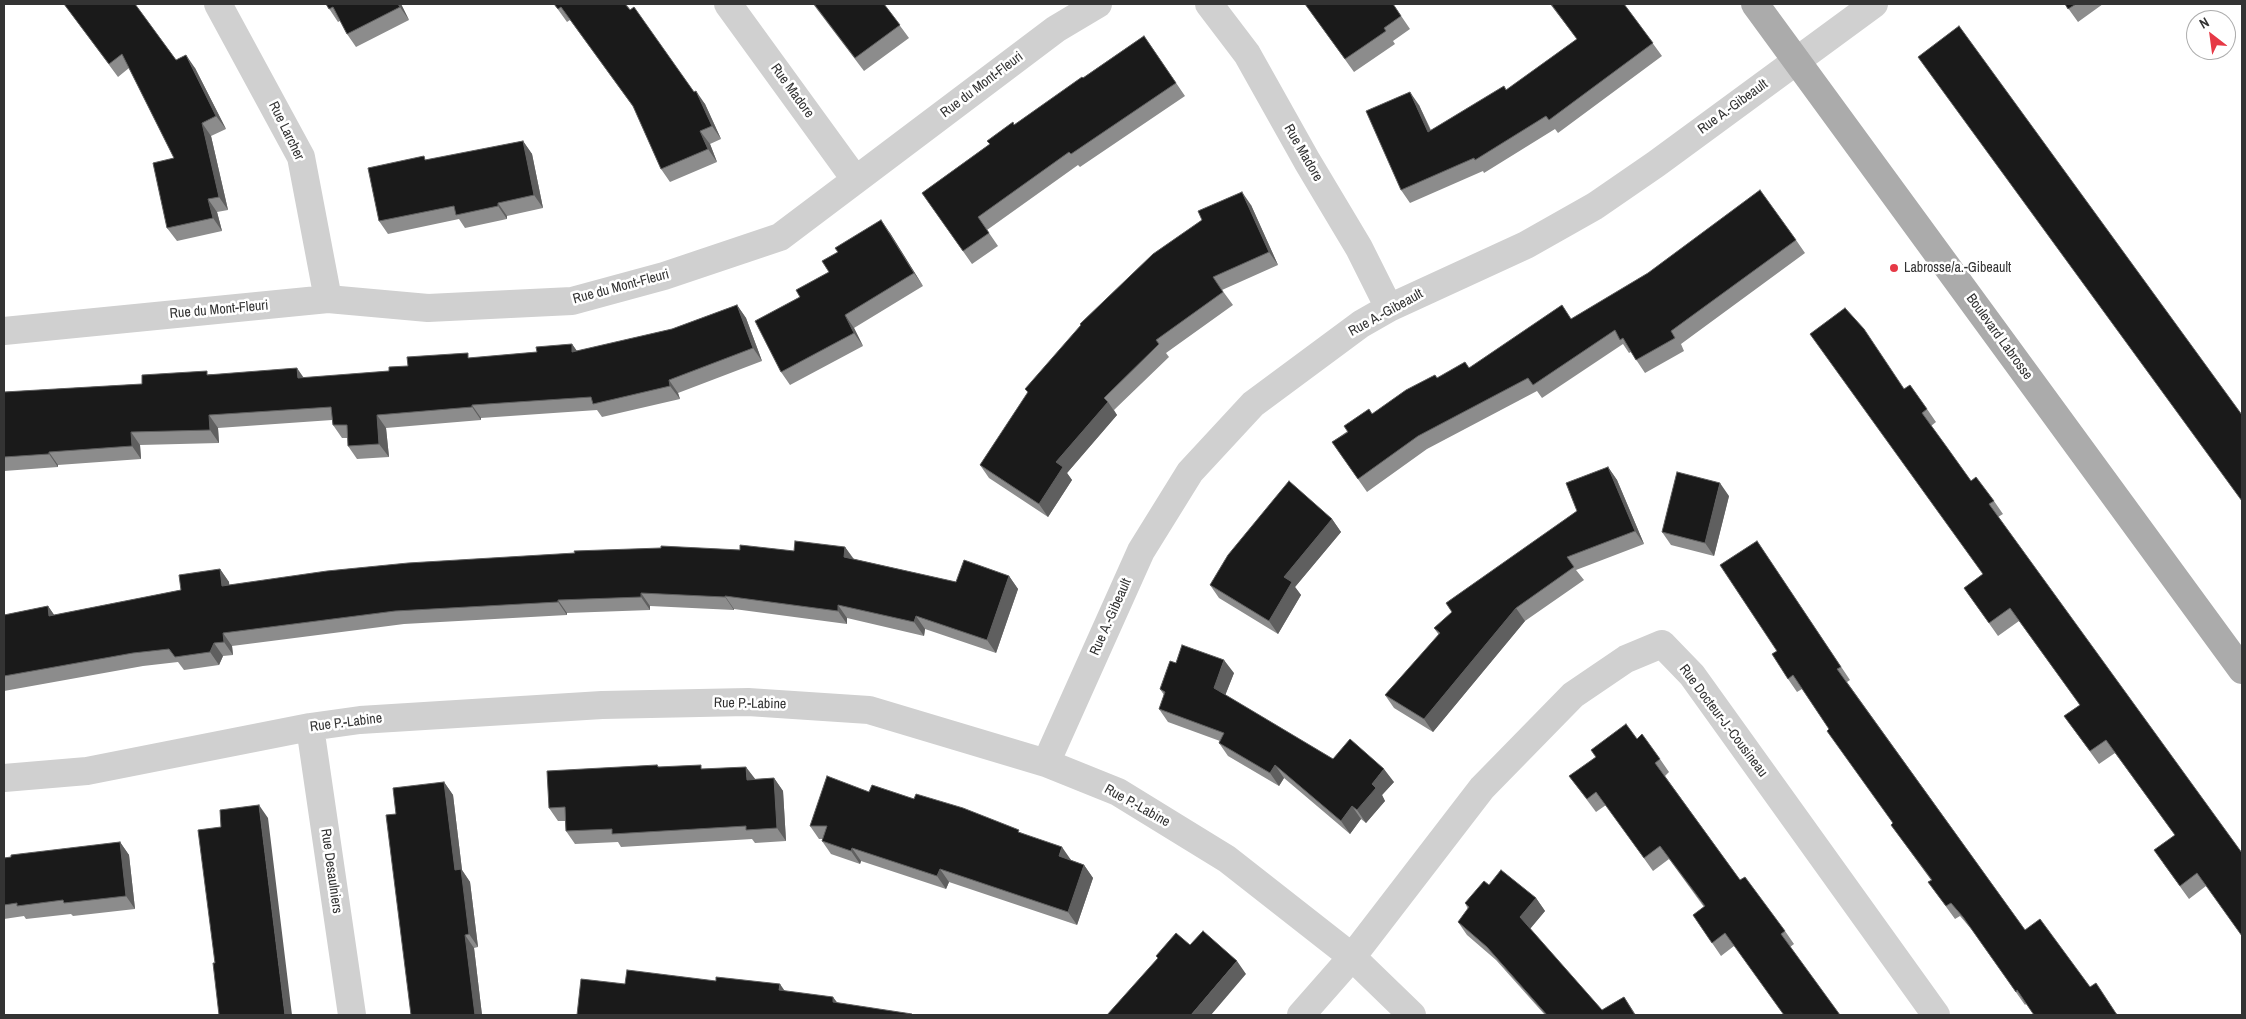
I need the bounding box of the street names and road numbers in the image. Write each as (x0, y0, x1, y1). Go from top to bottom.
street label: Rue du Mont-Fleuri (937, 49, 1027, 121)
street label: Rue Madore (767, 61, 817, 121)
street label: Rue A.-Gibeault (1695, 76, 1771, 138)
street label: Rue Larcher (265, 99, 307, 163)
street label: Rue Madore (1280, 121, 1326, 185)
street label: Rue du Mont-Fleuri (571, 266, 671, 308)
street label: Rue A.-Gibeault (1346, 286, 1426, 340)
street label: Boulevard Labrosse (1962, 291, 2036, 383)
street label: Rue du Mont-Fleuri (169, 297, 269, 323)
street label: Rue A.-Gibeault (1087, 576, 1135, 658)
street label: Rue Docteur-J.-Cousineau (1675, 661, 1771, 781)
street label: Rue P.-Labine (714, 695, 786, 713)
street label: Rue P.-Labine (309, 710, 383, 736)
street label: Rue P.-Labine (1101, 781, 1173, 831)
street label: Rue Desaulniers (317, 827, 345, 915)

